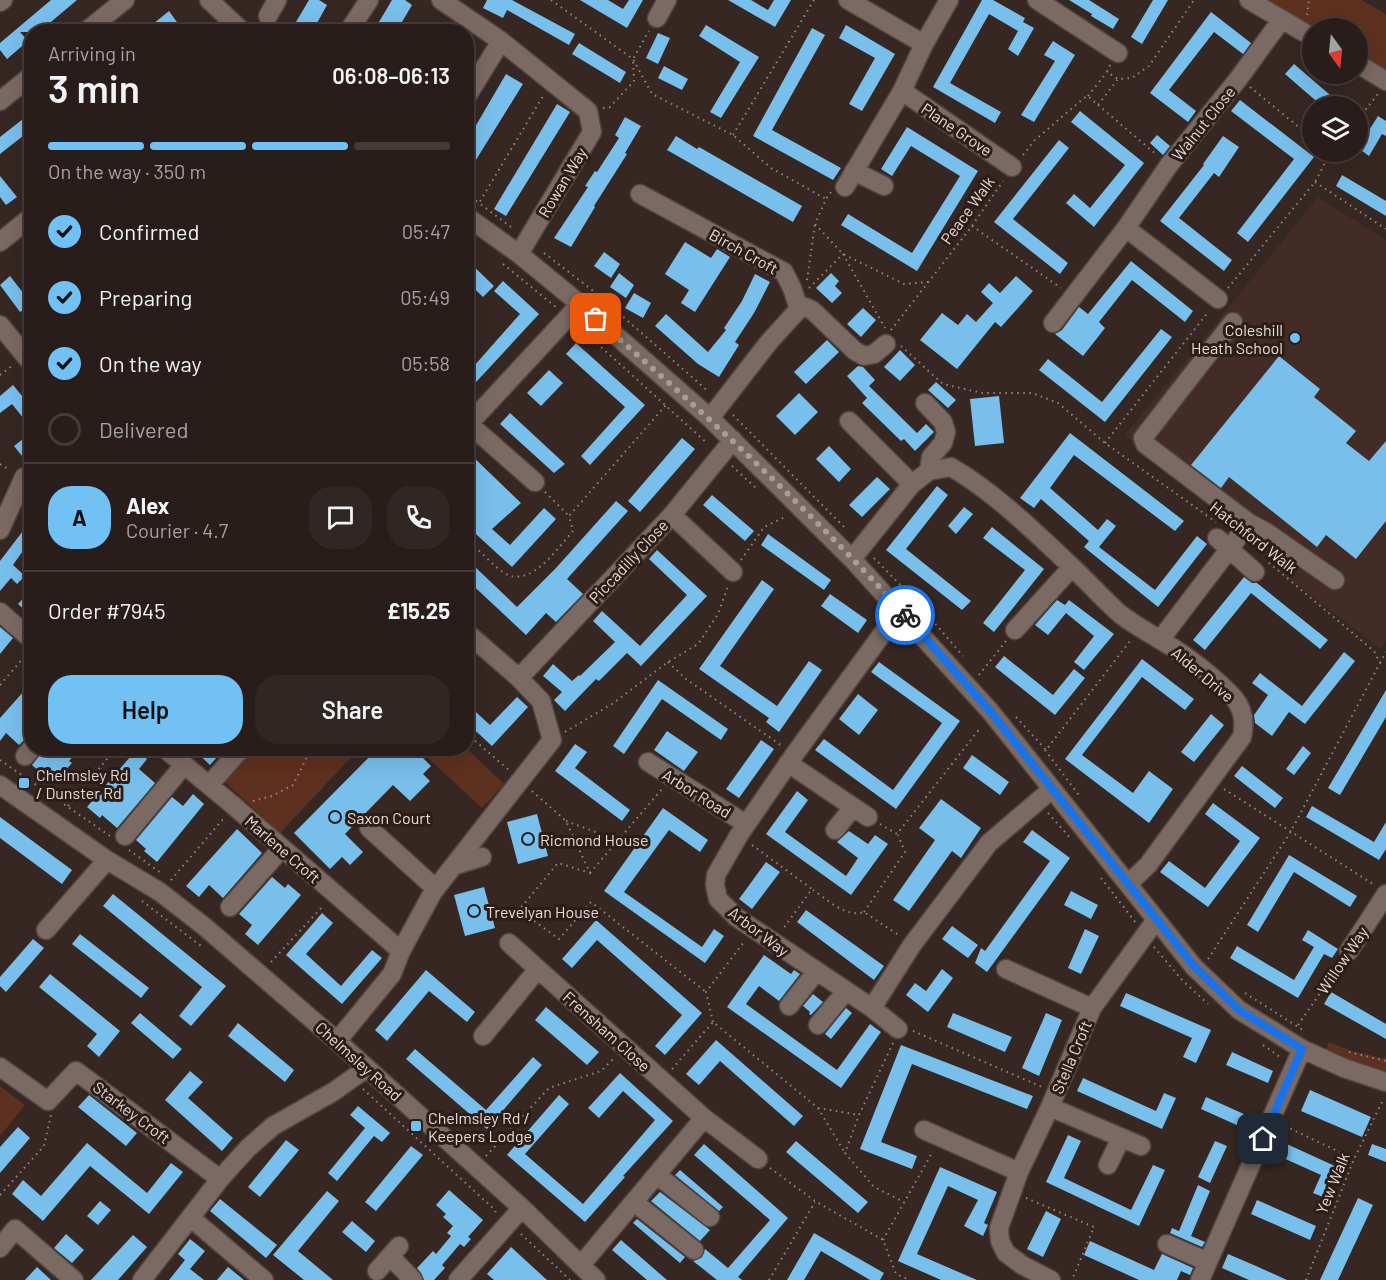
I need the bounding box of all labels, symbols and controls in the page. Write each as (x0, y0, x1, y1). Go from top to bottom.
north arrow (1302, 18, 1368, 84)
map controls (1302, 18, 1368, 162)
text: Arriving in (48, 41, 136, 65)
text: 06:08–06:13 (332, 62, 450, 88)
text: 3 min (48, 64, 140, 111)
street label: Walnut Close (1167, 82, 1239, 164)
button: layers (1302, 96, 1368, 162)
street label: Plane Grove (918, 98, 996, 160)
street label: Rowan Way (534, 143, 591, 220)
text: On the way · 350 m (48, 159, 206, 183)
street label: Peace Walk (936, 172, 998, 248)
icon: check (48, 215, 81, 248)
text: Confirmed (99, 218, 199, 244)
text: 05:47 (402, 219, 450, 243)
street label: Birch Croft (706, 224, 782, 278)
icon: check (48, 281, 81, 314)
text: Preparing (99, 284, 192, 310)
text: 05:49 (400, 285, 450, 309)
pin (570, 293, 621, 344)
icon: bag (579, 302, 612, 335)
place label: Coleshill Heath School (1191, 320, 1283, 357)
marker: Coleshill Heath School (1288, 331, 1302, 345)
icon: check (48, 347, 81, 380)
text: On the way (99, 350, 202, 376)
text: 05:58 (401, 351, 450, 375)
text: Delivered (99, 416, 188, 442)
button: chat (309, 486, 372, 549)
button: phone (387, 486, 450, 549)
text: Alex (126, 492, 169, 518)
street label: Hatchford Walk (1207, 497, 1301, 577)
text: A (72, 504, 87, 530)
street label: Piccadilly Close (584, 515, 672, 607)
text: Courier · 4.7 (126, 518, 228, 542)
courier (875, 585, 935, 645)
text: Order #7945 (48, 597, 166, 623)
text: £15.25 (387, 597, 450, 623)
icon: bike (889, 599, 922, 632)
street label: Alder Drive (1168, 643, 1238, 705)
button: Help (48, 675, 243, 744)
button: Share (255, 675, 450, 744)
street label: Arbor Road (659, 764, 735, 822)
place label: Chelmsley Rd / Dunster Rd (36, 765, 128, 802)
marker: Chelmsley Rd / Dunster Rd (17, 776, 31, 790)
place label: Saxon Court (347, 808, 431, 827)
marker: Saxon Court (328, 810, 342, 824)
street label: Marlene Croft (241, 811, 325, 887)
place label: Ricmond House (540, 830, 648, 849)
marker: Ricmond House (521, 832, 535, 846)
place label: Trevelyan House (486, 902, 599, 921)
street label: Arbor Way (725, 902, 793, 960)
marker: Trevelyan House (467, 904, 481, 918)
street label: Willow Way (1312, 922, 1372, 997)
street label: Frensham Close (559, 987, 655, 1075)
street label: Chelmsley Road (312, 1017, 406, 1105)
street label: Stella Croft (1047, 1017, 1095, 1097)
street label: Starkey Croft (90, 1077, 174, 1147)
place label: Chelmsley Rd / Keepers Lodge (428, 1108, 532, 1145)
pin (1237, 1113, 1288, 1164)
marker: Chelmsley Rd / Keepers Lodge (409, 1119, 423, 1133)
icon: home (1246, 1122, 1279, 1155)
street label: Yew Walk (1311, 1150, 1353, 1216)

